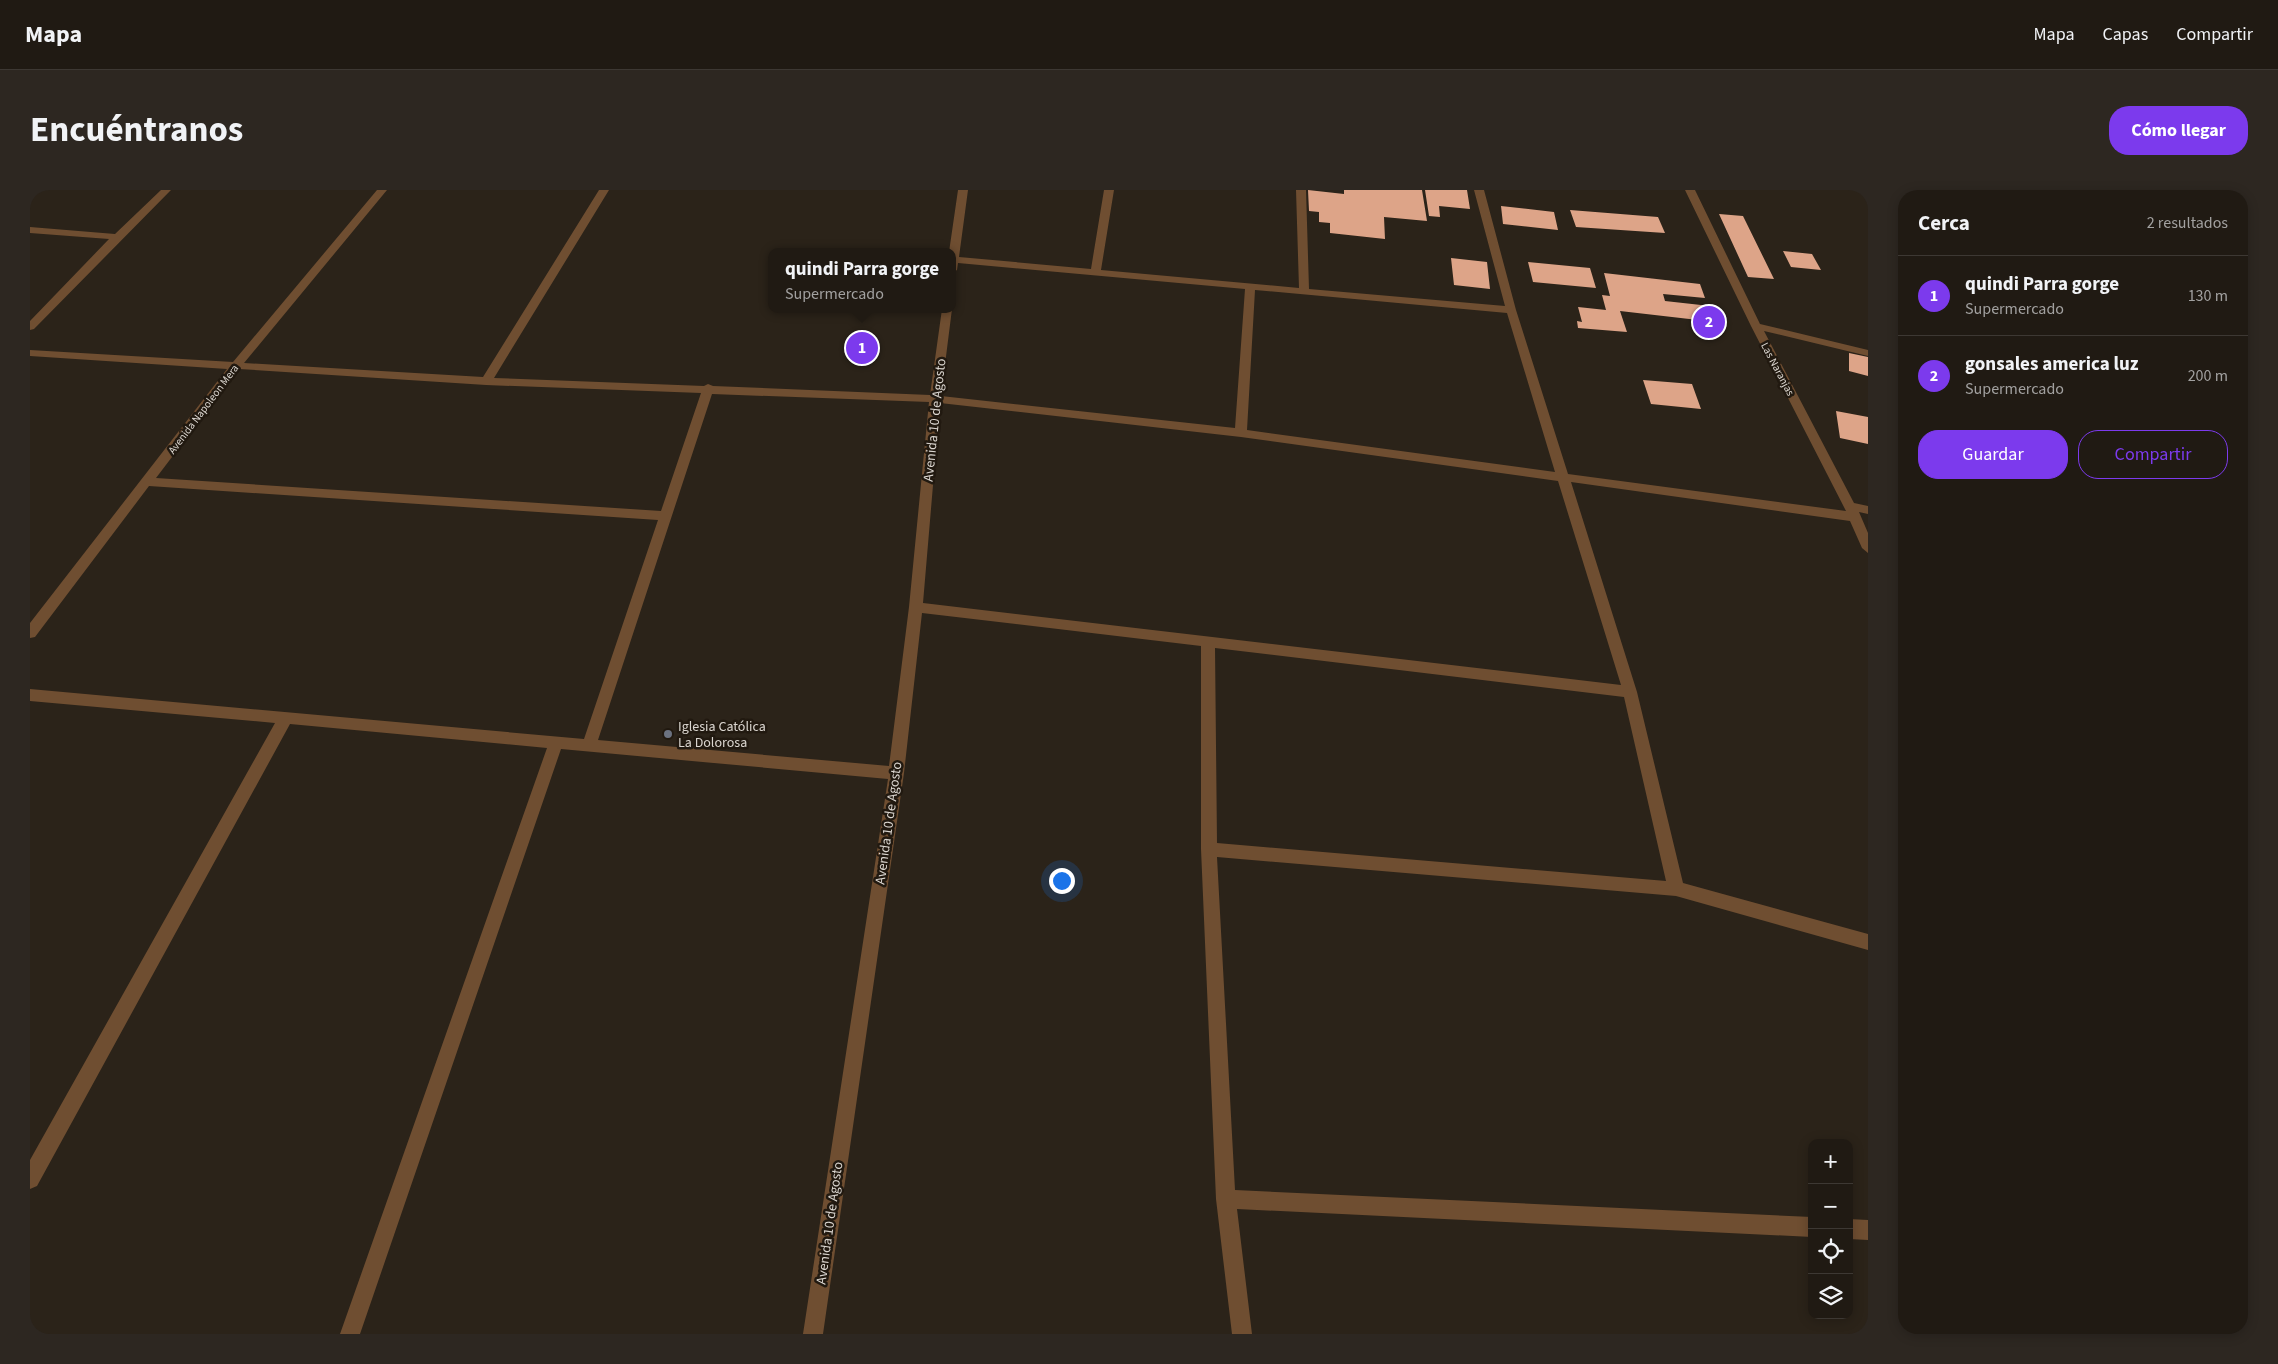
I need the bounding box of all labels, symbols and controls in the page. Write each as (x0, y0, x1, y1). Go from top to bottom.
text: Mapa (25, 17, 82, 52)
text: Mapa (2034, 22, 2075, 47)
text: Capas (2103, 22, 2148, 47)
text: Compartir (2176, 22, 2253, 47)
text: Encuéntranos (30, 105, 243, 155)
button: Cómo llegar (2109, 106, 2248, 155)
text: Cerca (1918, 208, 1970, 238)
text: 2 resultados (2147, 212, 2228, 234)
popup (768, 248, 956, 313)
text: quindi Parra gorge (785, 256, 939, 283)
text: quindi Parra gorge (1965, 271, 2119, 298)
text: Supermercado (785, 283, 884, 305)
text: 1 (1930, 285, 1938, 307)
text: 130 m (2188, 285, 2228, 307)
text: Supermercado (1965, 298, 2064, 320)
pin: 2 (1693, 303, 1725, 341)
pin: 1 (846, 329, 878, 367)
street label: Las Naranjas (1757, 340, 1798, 399)
text: gonsales america luz (1965, 351, 2139, 378)
street label: Avenida 10 de Agosto (919, 358, 951, 483)
street label: Avenida Napoleon Mera (165, 361, 242, 457)
text: 2 (1930, 365, 1938, 387)
text: 200 m (2188, 365, 2228, 387)
text: Supermercado (1965, 378, 2064, 400)
button: Guardar (1918, 430, 2068, 479)
button: Compartir (2078, 430, 2228, 479)
place label: Iglesia Católica La Dolorosa (678, 717, 766, 753)
marker: Iglesia Católica La Dolorosa (662, 728, 674, 740)
street label: Avenida 10 de Agosto (870, 761, 907, 886)
your location (1049, 868, 1075, 894)
map controls (1808, 1139, 1853, 1319)
button: + (1808, 1139, 1853, 1184)
street label: Avenida 10 de Agosto (811, 1161, 848, 1286)
button: − (1808, 1184, 1853, 1229)
button: locate (1808, 1229, 1853, 1274)
button: layers (1808, 1274, 1853, 1319)

